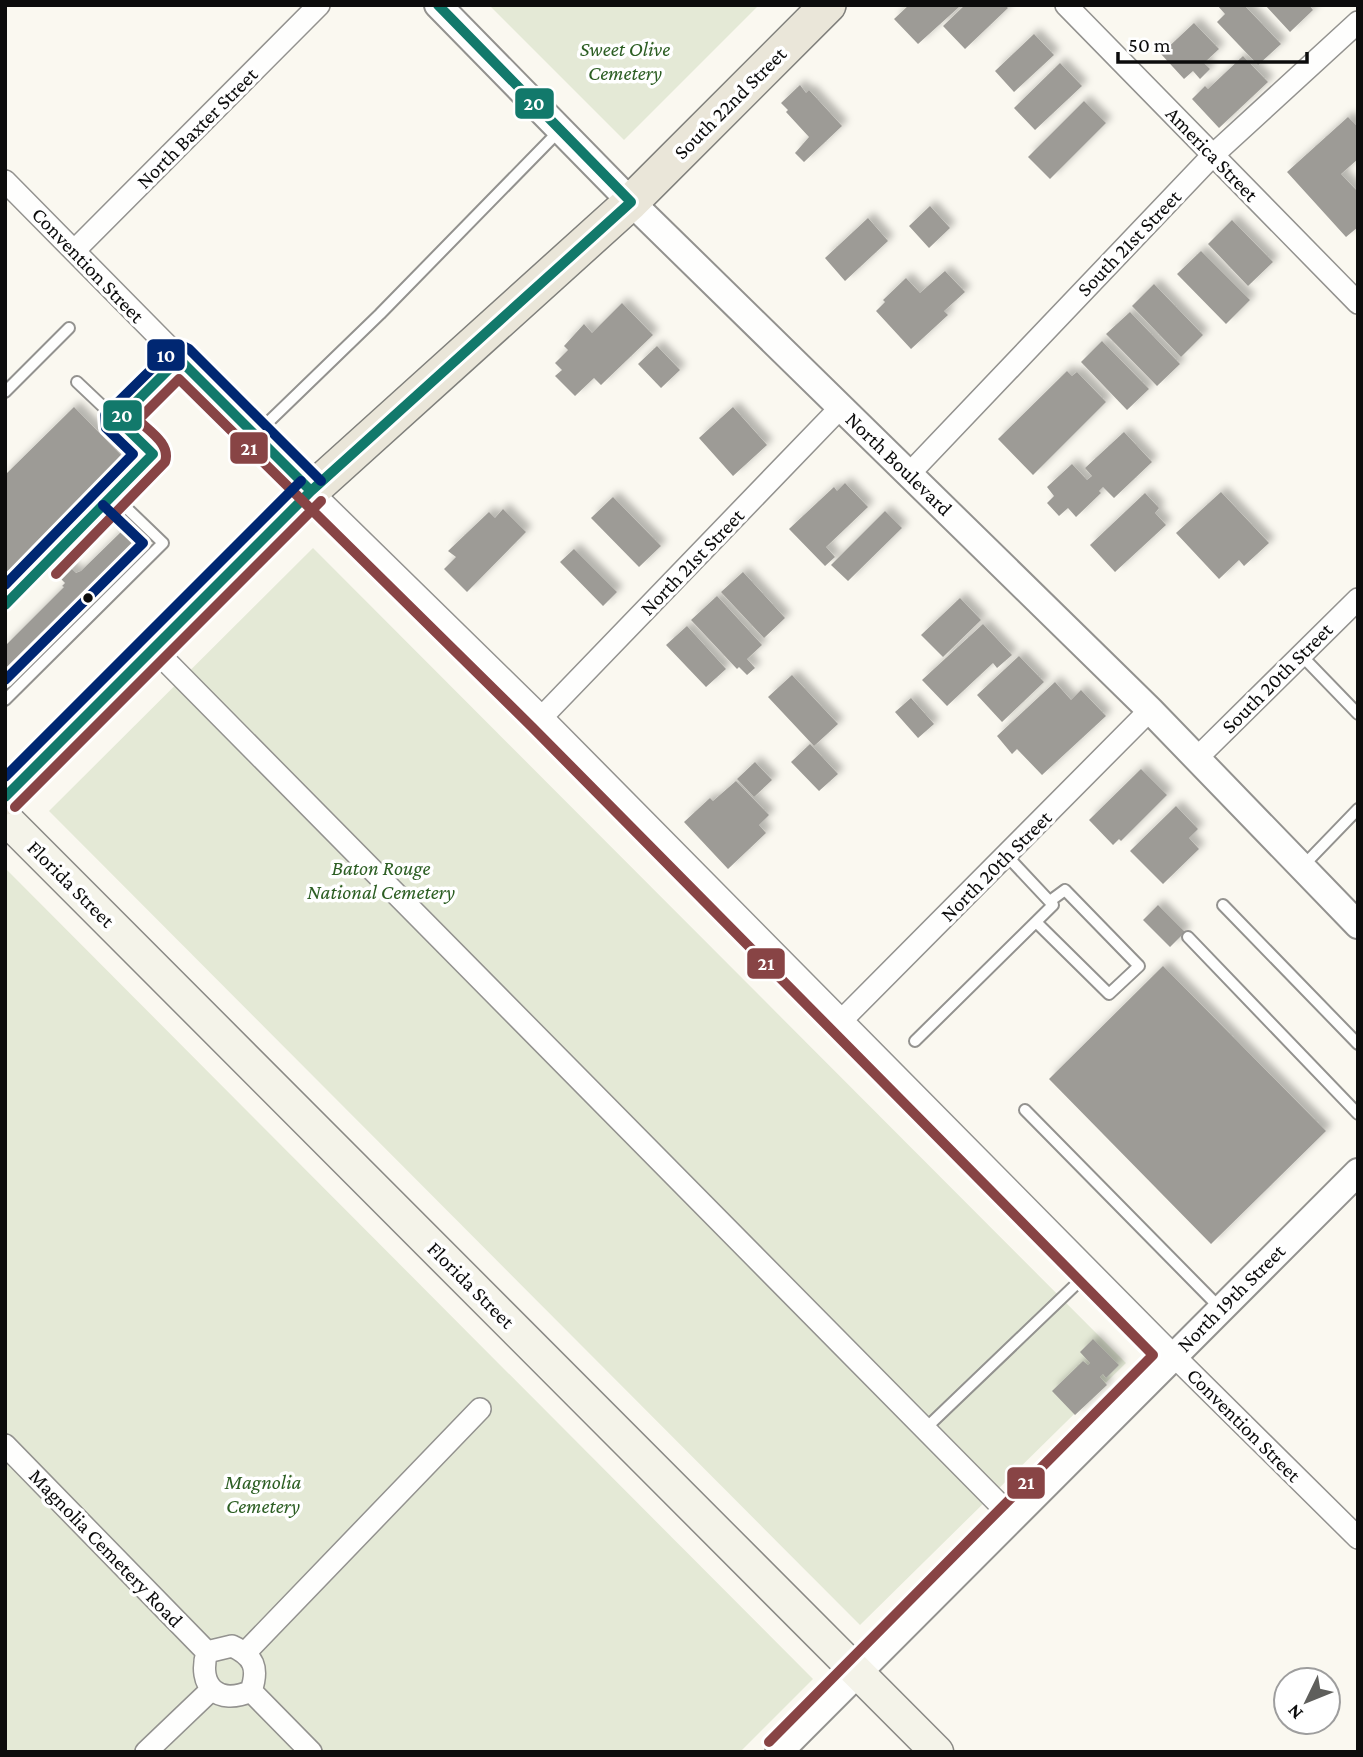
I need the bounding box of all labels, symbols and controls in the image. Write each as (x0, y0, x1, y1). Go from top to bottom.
scale bar (1118, 21, 1307, 65)
text: 50 m (1128, 33, 1171, 57)
park label: Sweet Olive Cemetery (580, 37, 670, 85)
street label: South 22nd Street (669, 41, 792, 164)
street label: North Baxter Street (132, 62, 263, 193)
line badge: 20 (514, 87, 555, 120)
text: 20 (523, 93, 545, 114)
street label: America Street (1161, 102, 1264, 207)
street label: South 21st Street (1072, 184, 1187, 301)
street label: Convention Street (27, 202, 150, 328)
line badge: 10 (146, 338, 186, 372)
text: 10 (157, 345, 175, 366)
line badge: 20 (102, 399, 143, 432)
text: 20 (111, 405, 133, 426)
street label: North Boulevard (841, 407, 957, 521)
line badge: 21 (229, 431, 269, 465)
text: 21 (241, 438, 257, 459)
street label: North 21st Street (635, 503, 750, 620)
unlabelled marker (81, 591, 95, 605)
street label: South 20th Street (1217, 617, 1338, 738)
street label: North 20th Street (936, 805, 1057, 926)
street label: Florida Street (22, 835, 120, 933)
park label: Baton Rouge National Cemetery (307, 856, 455, 904)
line badge: 21 (746, 947, 786, 980)
text: 21 (758, 953, 774, 974)
street label: Florida Street (422, 1236, 520, 1334)
street label: North 19th Street (1172, 1238, 1291, 1357)
street label: Convention Street (1182, 1363, 1307, 1488)
street label: Magnolia Cemetery Road (24, 1464, 188, 1632)
line badge: 21 (1006, 1466, 1046, 1500)
park label: Magnolia Cemetery (224, 1470, 302, 1518)
text: 21 (1018, 1472, 1034, 1493)
north arrow (1272, 1666, 1342, 1736)
text: N (1283, 1700, 1307, 1724)

